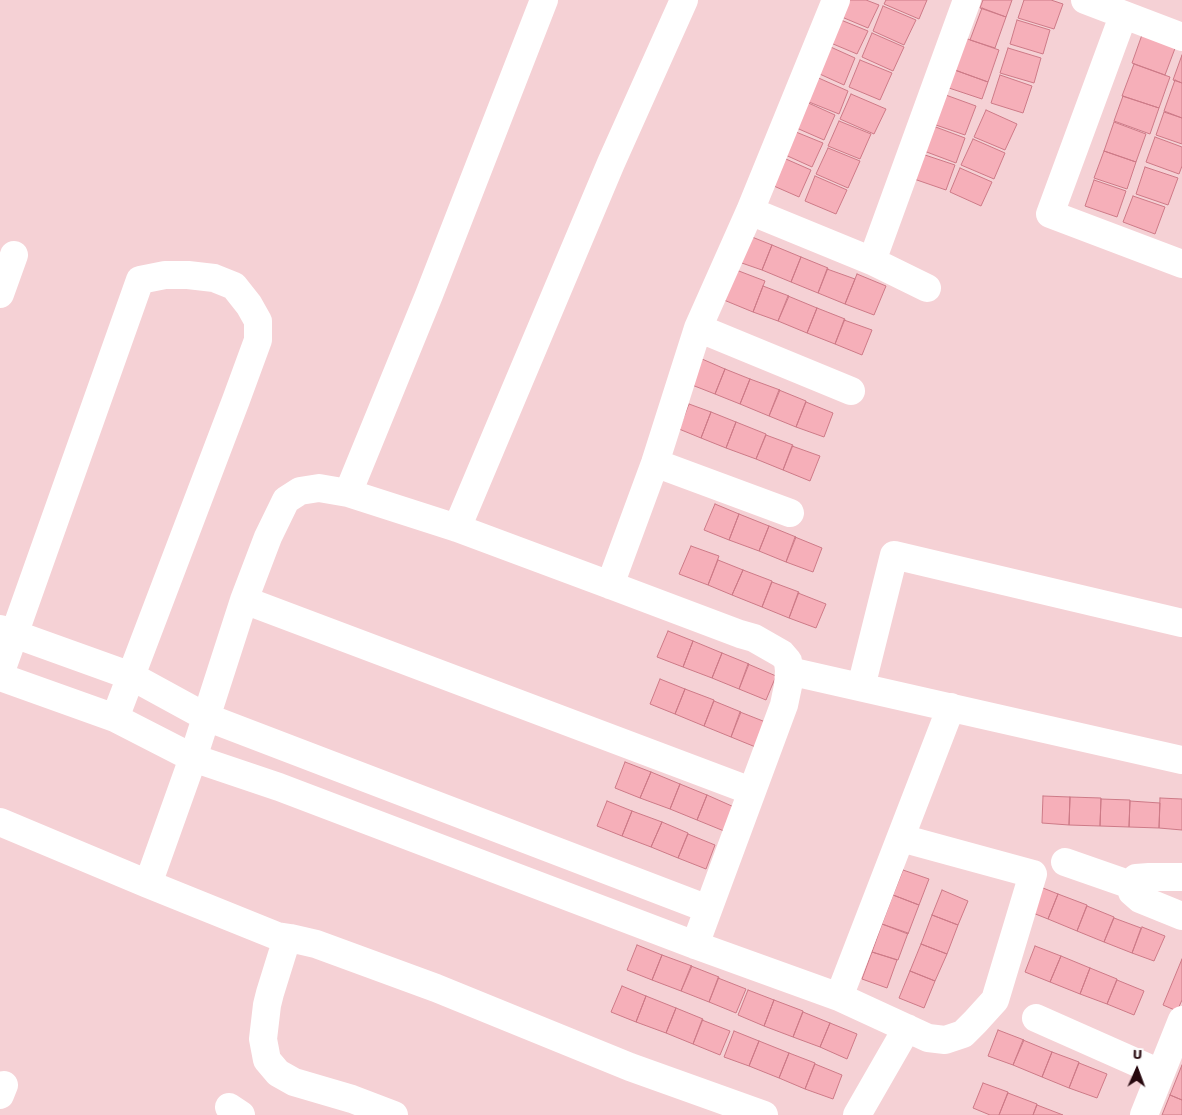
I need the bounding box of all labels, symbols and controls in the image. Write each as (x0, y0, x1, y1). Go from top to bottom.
north arrow (1112, 1045, 1162, 1095)
text: U (1133, 1046, 1143, 1063)

